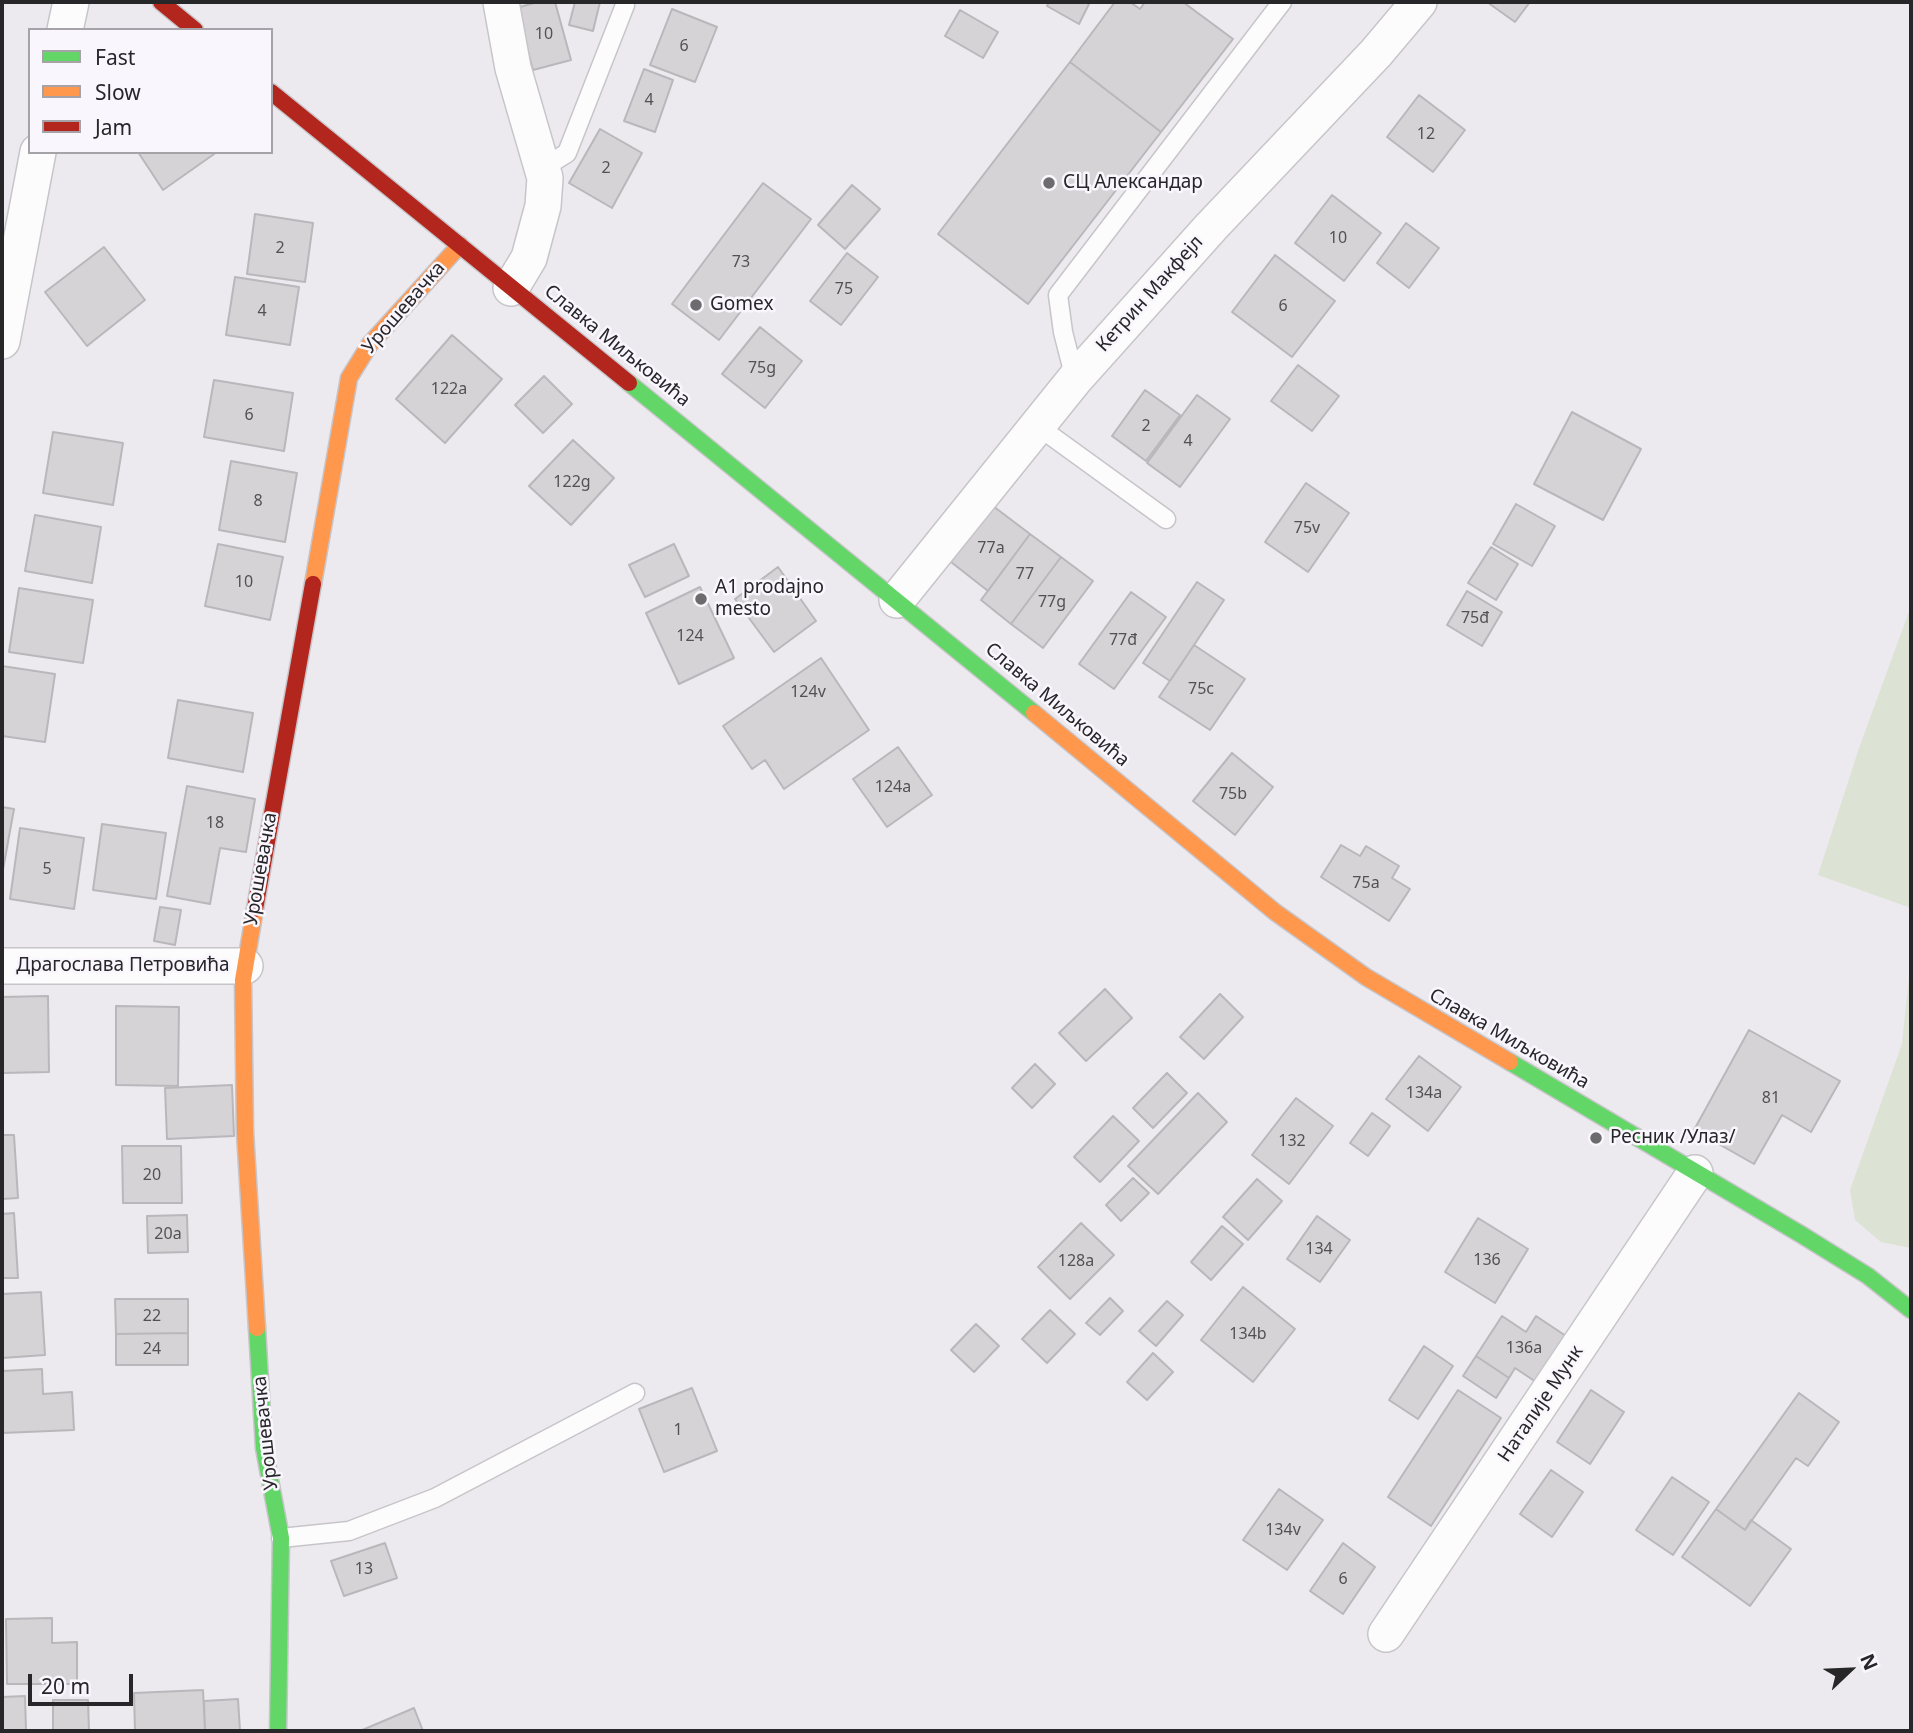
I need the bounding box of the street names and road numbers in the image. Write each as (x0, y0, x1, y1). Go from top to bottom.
street label: Кетрин Макфејл (1092, 231, 1208, 357)
street label: Урошевачка (358, 257, 450, 359)
street label: Славка Миљковића (540, 280, 694, 412)
street label: Славка Миљковића (980, 638, 1134, 772)
street label: Урошевачка (240, 811, 282, 927)
street label: Драгослава Петровића (16, 955, 230, 977)
street label: Славка Миљковића (1425, 984, 1593, 1094)
street label: Наталије Мунк (1494, 1341, 1588, 1467)
street label: Урошевачка (249, 1375, 283, 1491)

